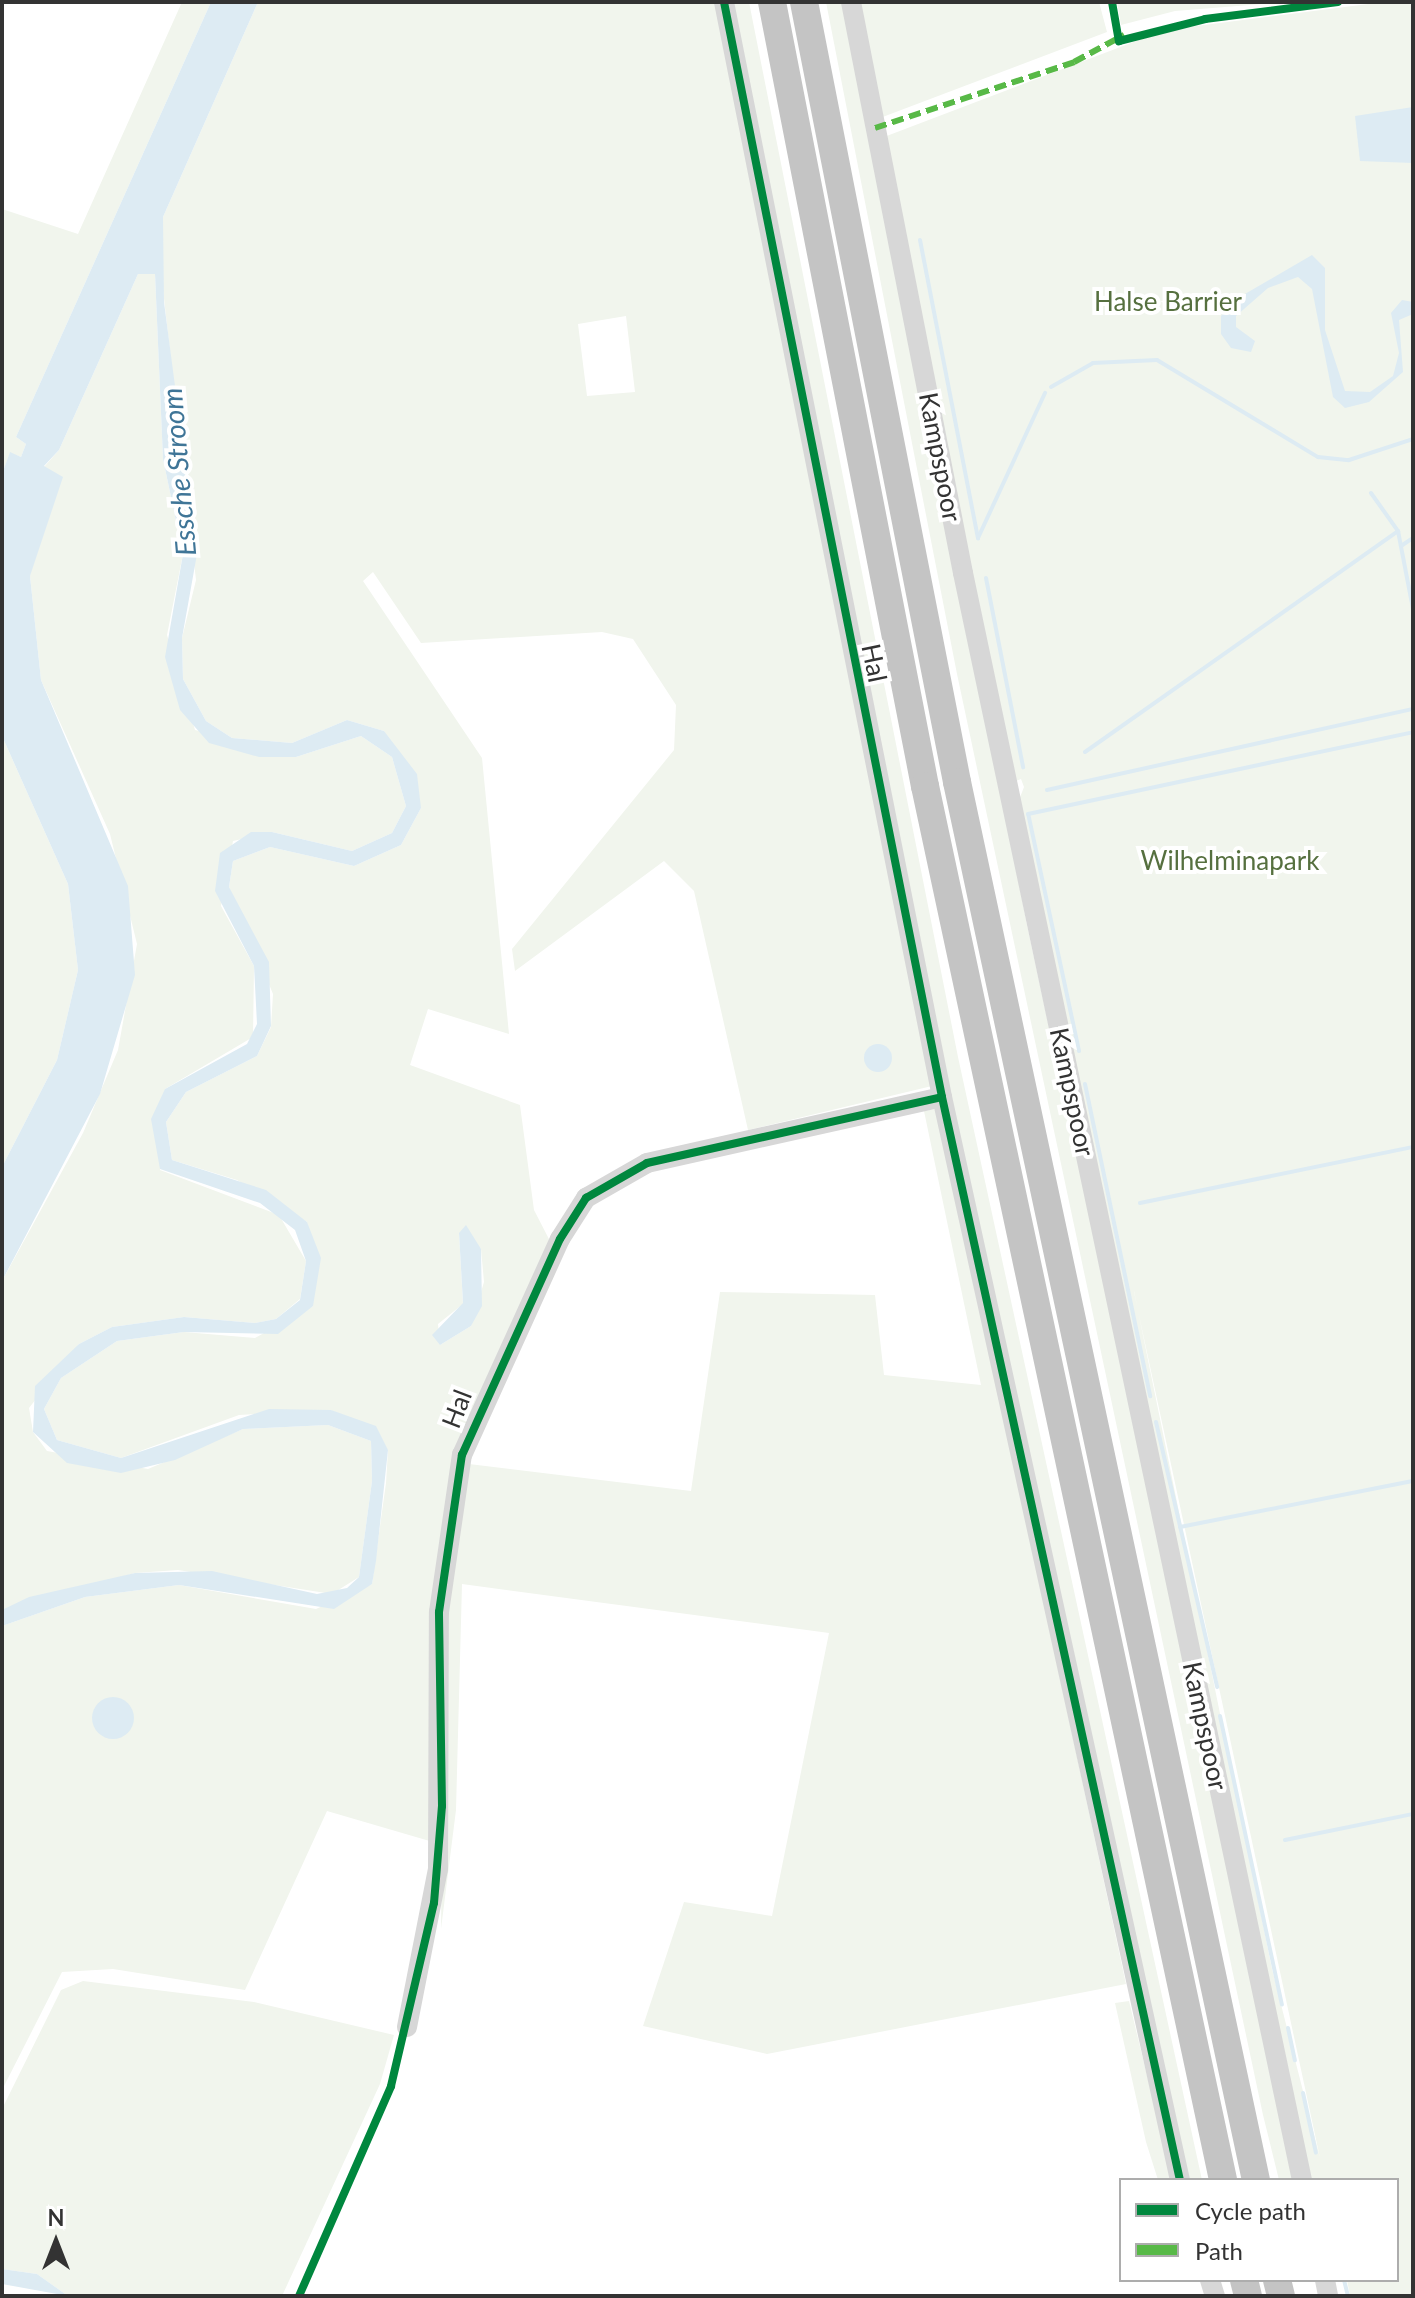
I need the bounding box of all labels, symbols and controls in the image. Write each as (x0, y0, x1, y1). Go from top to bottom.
park label: Halse Barrier (1094, 286, 1242, 318)
water label: Essche Stroom (154, 387, 202, 557)
street label: Kampspoor (912, 390, 968, 524)
street label: Hal (855, 641, 893, 685)
park label: Wilhelminapark (1141, 845, 1319, 877)
street label: Kampspoor (1043, 1025, 1101, 1159)
street label: Hal (436, 1385, 478, 1433)
street label: Kampspoor (1176, 1659, 1234, 1793)
legend (1119, 2178, 1399, 2282)
text: Cycle path (1195, 2196, 1306, 2225)
north arrow (16, 2202, 96, 2282)
text: N (48, 2204, 64, 2231)
text: Path (1195, 2236, 1243, 2265)

